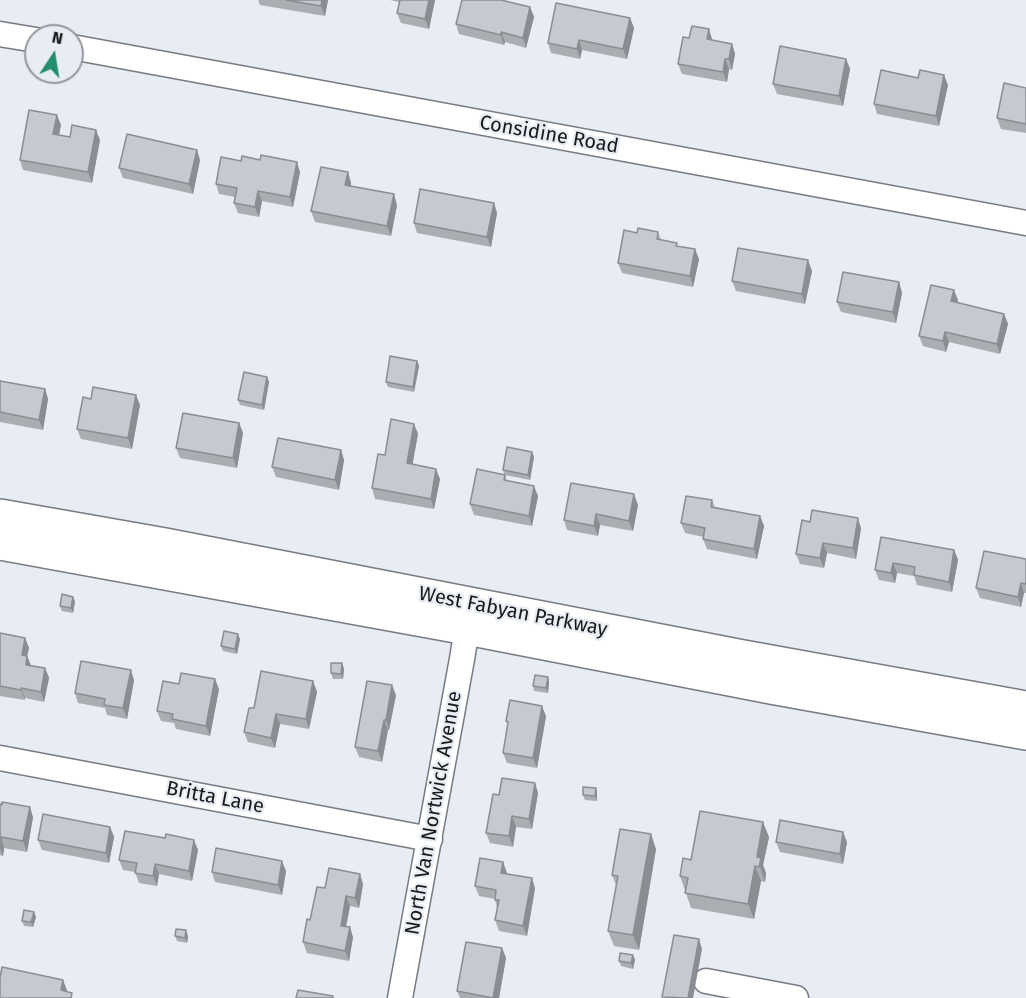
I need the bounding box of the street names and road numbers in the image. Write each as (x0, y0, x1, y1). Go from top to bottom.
street label: Considine Road (478, 111, 620, 159)
street label: West Fabyan Parkway (417, 582, 609, 642)
street label: North Van Nortwick Avenue (401, 689, 467, 937)
street label: Britta Lane (164, 777, 266, 819)

